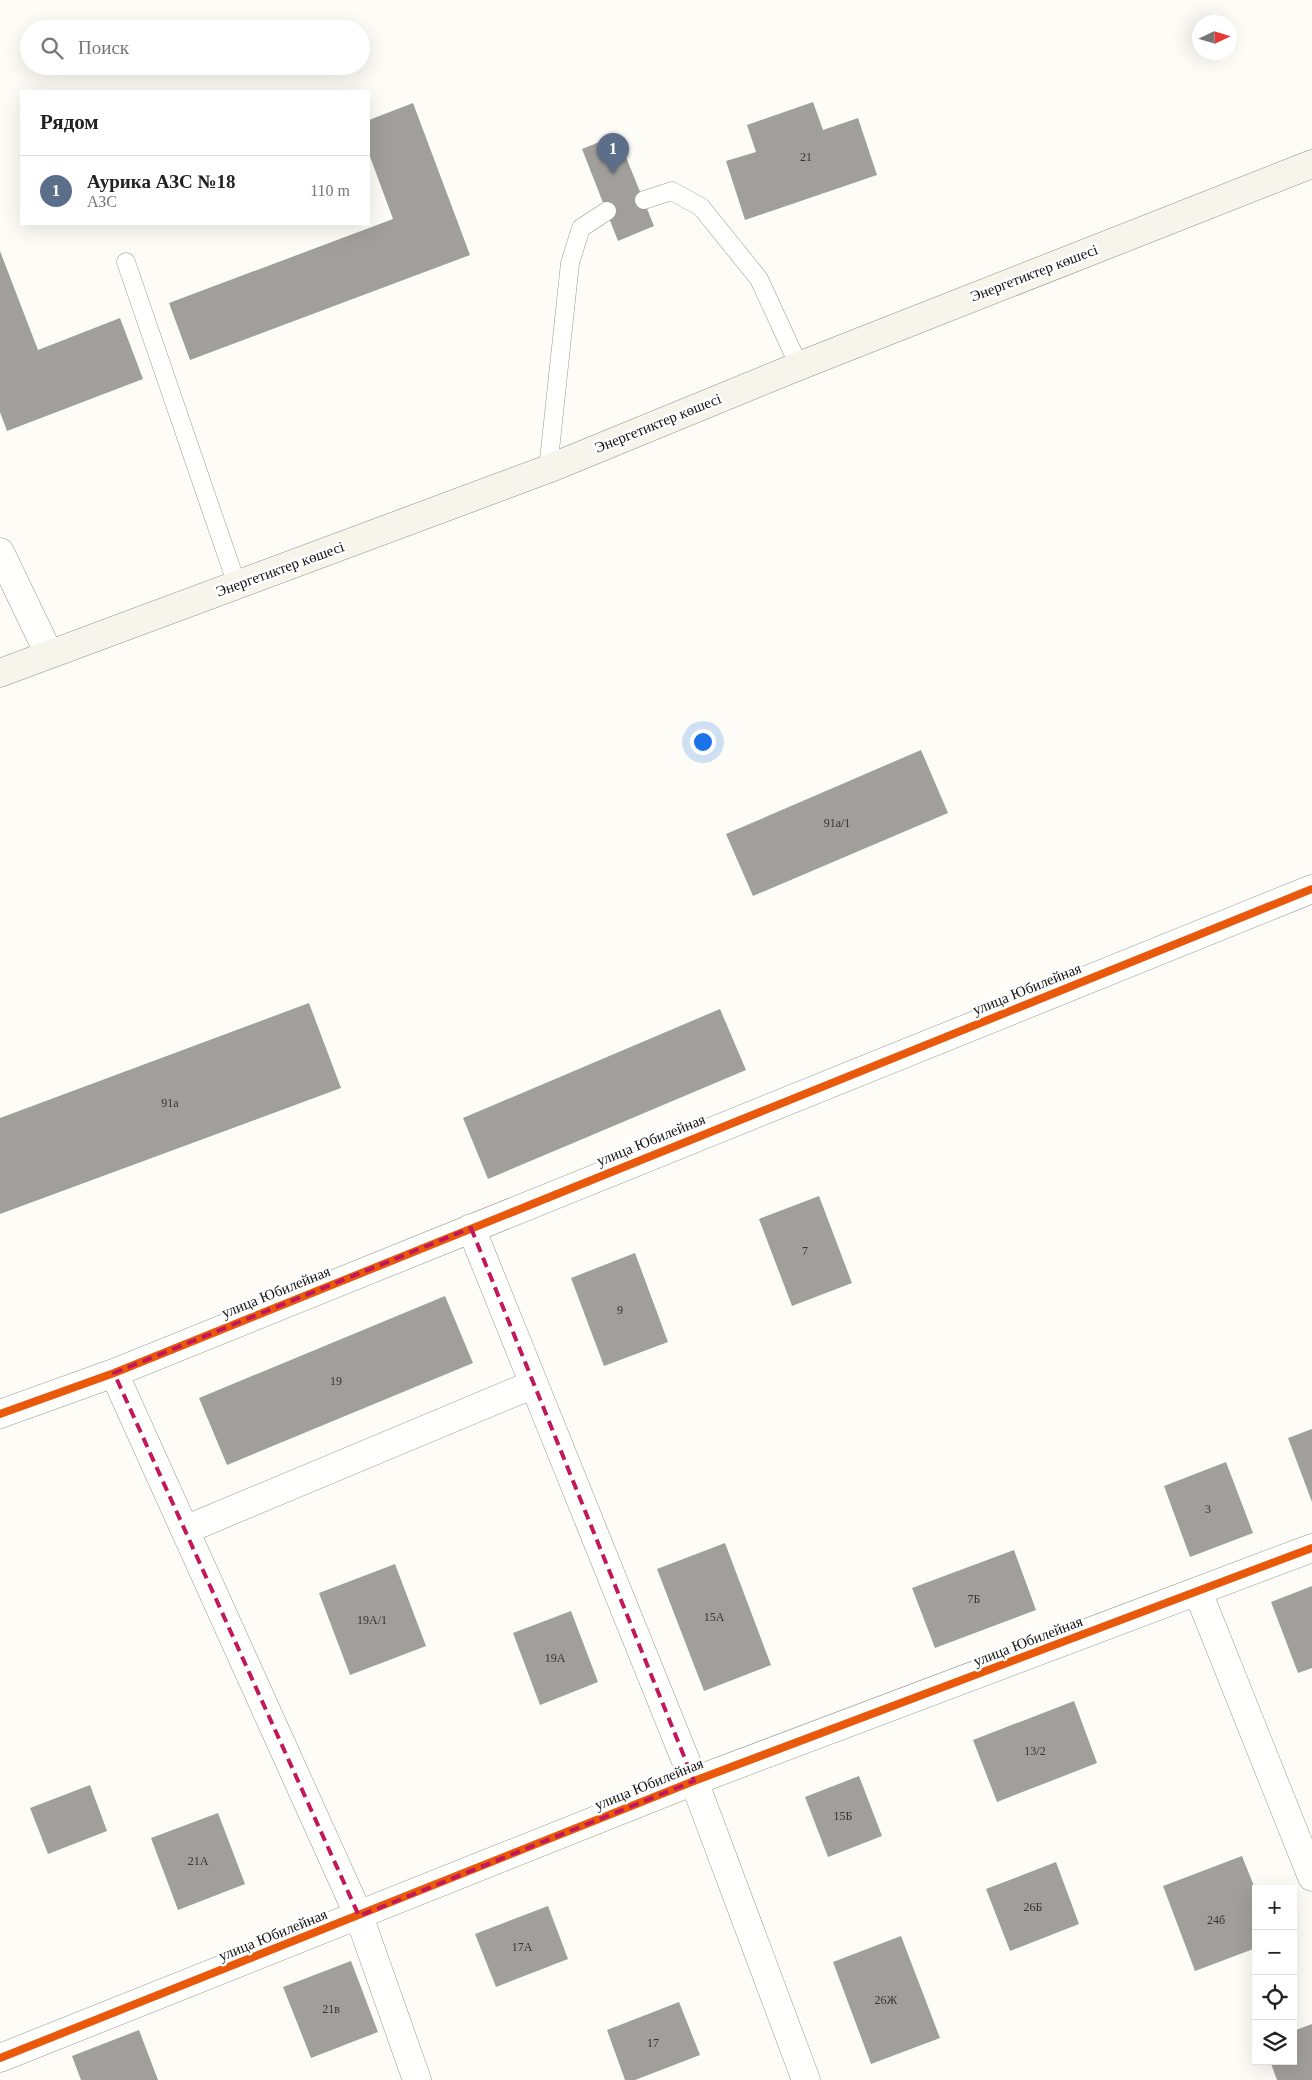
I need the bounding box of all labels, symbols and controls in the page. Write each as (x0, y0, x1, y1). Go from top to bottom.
north arrow (1192, 15, 1237, 60)
search box (20, 20, 370, 75)
icon: search (38, 34, 66, 62)
text: Поиск (78, 37, 129, 58)
text: Рядом (40, 110, 99, 134)
pin: 1 (597, 133, 629, 174)
house number: 21 (800, 150, 812, 164)
text: Аурика АЗС №18 (87, 171, 236, 192)
text: 1 (52, 182, 60, 199)
text: 110 m (310, 182, 350, 199)
text: АЗС (87, 193, 117, 210)
street label: Энергетиктер көшесі (968, 241, 1100, 305)
street label: Энергетиктер көшесі (592, 390, 724, 456)
street label: Энергетиктер көшесі (214, 538, 346, 600)
your location (690, 729, 716, 755)
house number: 91а/1 (824, 816, 850, 830)
street label: улица Юбилейная (970, 960, 1084, 1018)
house number: 91а (161, 1096, 179, 1110)
street label: улица Юбилейная (594, 1111, 708, 1169)
house number: 7 (802, 1244, 808, 1258)
street label: улица Юбилейная (219, 1263, 333, 1321)
house number: 9 (617, 1303, 623, 1317)
house number: 19 (330, 1374, 342, 1388)
house number: 3 (1205, 1502, 1211, 1516)
house number: 7Б (968, 1592, 981, 1606)
house number: 15А (704, 1610, 725, 1624)
house number: 19А/1 (357, 1613, 387, 1627)
street label: улица Юбилейная (971, 1613, 1085, 1669)
house number: 19А (545, 1651, 566, 1665)
house number: 13/2 (1024, 1744, 1046, 1758)
street label: улица Юбилейная (592, 1755, 706, 1813)
house number: 15Б (834, 1809, 853, 1823)
house number: 21А (188, 1854, 209, 1868)
map controls (1252, 1885, 1297, 2065)
button: + (1252, 1885, 1297, 1930)
house number: 26Б (1024, 1900, 1043, 1914)
street label: улица Юбилейная (216, 1906, 330, 1964)
house number: 24б (1207, 1913, 1225, 1927)
button: − (1252, 1930, 1297, 1975)
house number: 17А (512, 1940, 533, 1954)
button: locate (1252, 1975, 1297, 2020)
house number: 26Ж (875, 1993, 898, 2007)
house number: 21в (322, 2002, 340, 2016)
button: layers (1252, 2020, 1297, 2065)
house number: 17 (647, 2036, 659, 2050)

